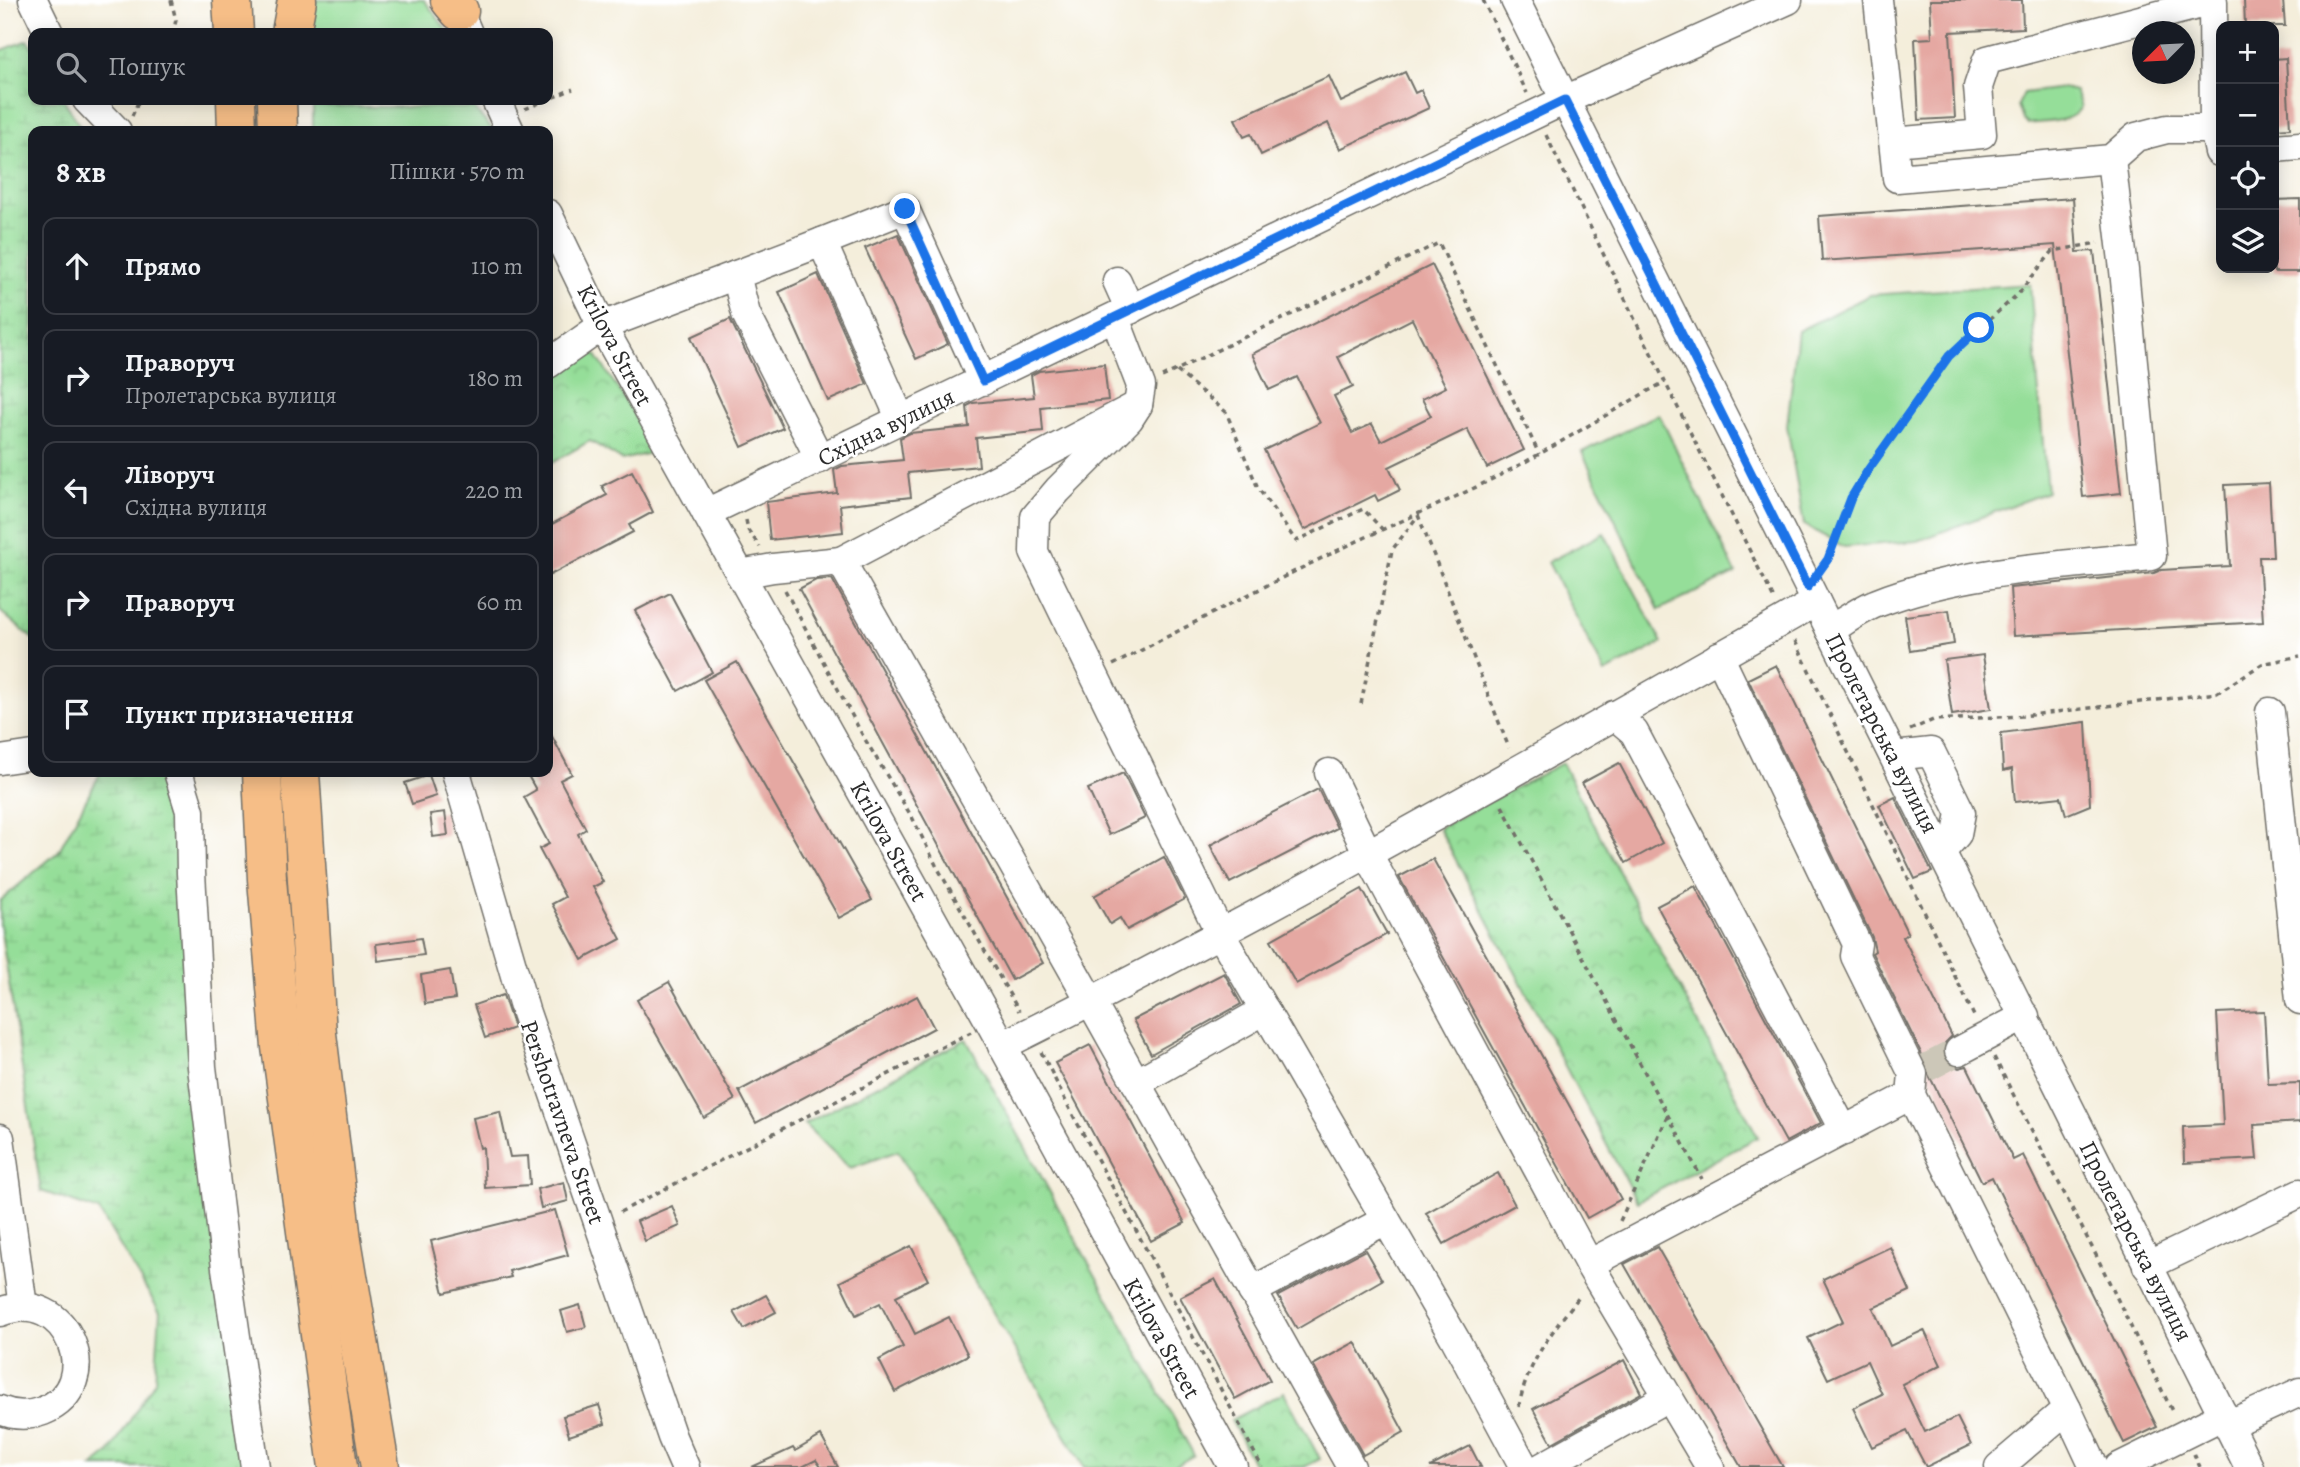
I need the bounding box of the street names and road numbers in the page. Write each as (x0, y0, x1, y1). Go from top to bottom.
street label: Krilova Street (569, 278, 661, 412)
street label: Східна вулиця (812, 380, 960, 474)
street label: Пролетарська вулиця (1818, 627, 1946, 839)
street label: Krilova Street (843, 775, 935, 907)
street label: Pershotravneva Street (513, 1016, 613, 1228)
street label: Пролетарська вулиця (2072, 1135, 2200, 1347)
street label: Krilova Street (1116, 1272, 1208, 1404)

